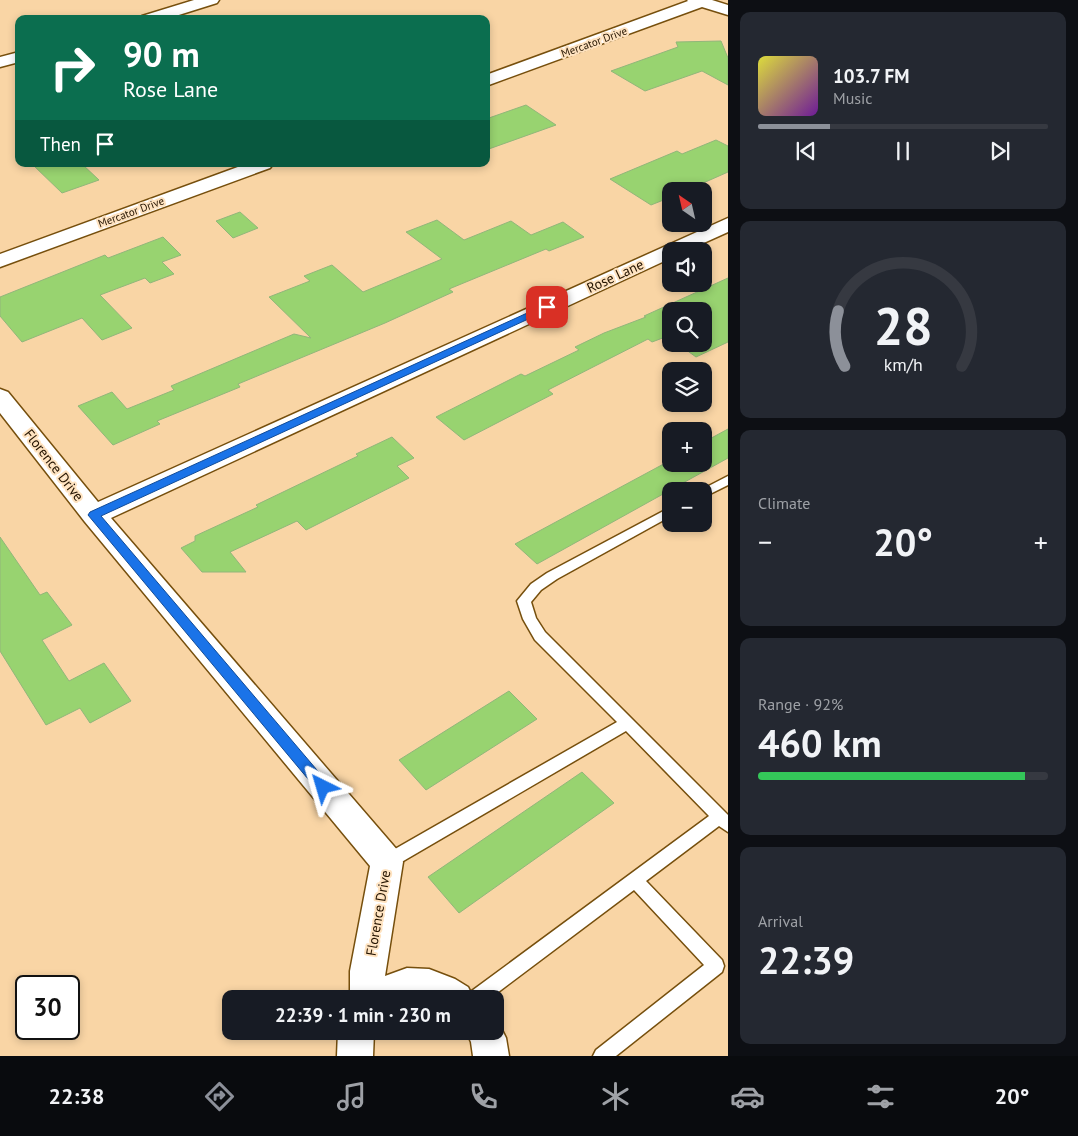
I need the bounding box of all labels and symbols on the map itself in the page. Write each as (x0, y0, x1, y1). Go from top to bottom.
street label: Mercator Drive (559, 23, 629, 60)
north arrow (662, 182, 712, 232)
street label: Mercator Drive (96, 193, 166, 230)
street label: Rose Lane (584, 255, 646, 297)
pin (526, 286, 568, 328)
street label: Florence Drive (20, 425, 88, 505)
position arrow (296, 760, 348, 812)
street label: Florence Drive (362, 869, 394, 957)
speed limit sign: 30 (15, 975, 80, 1040)

